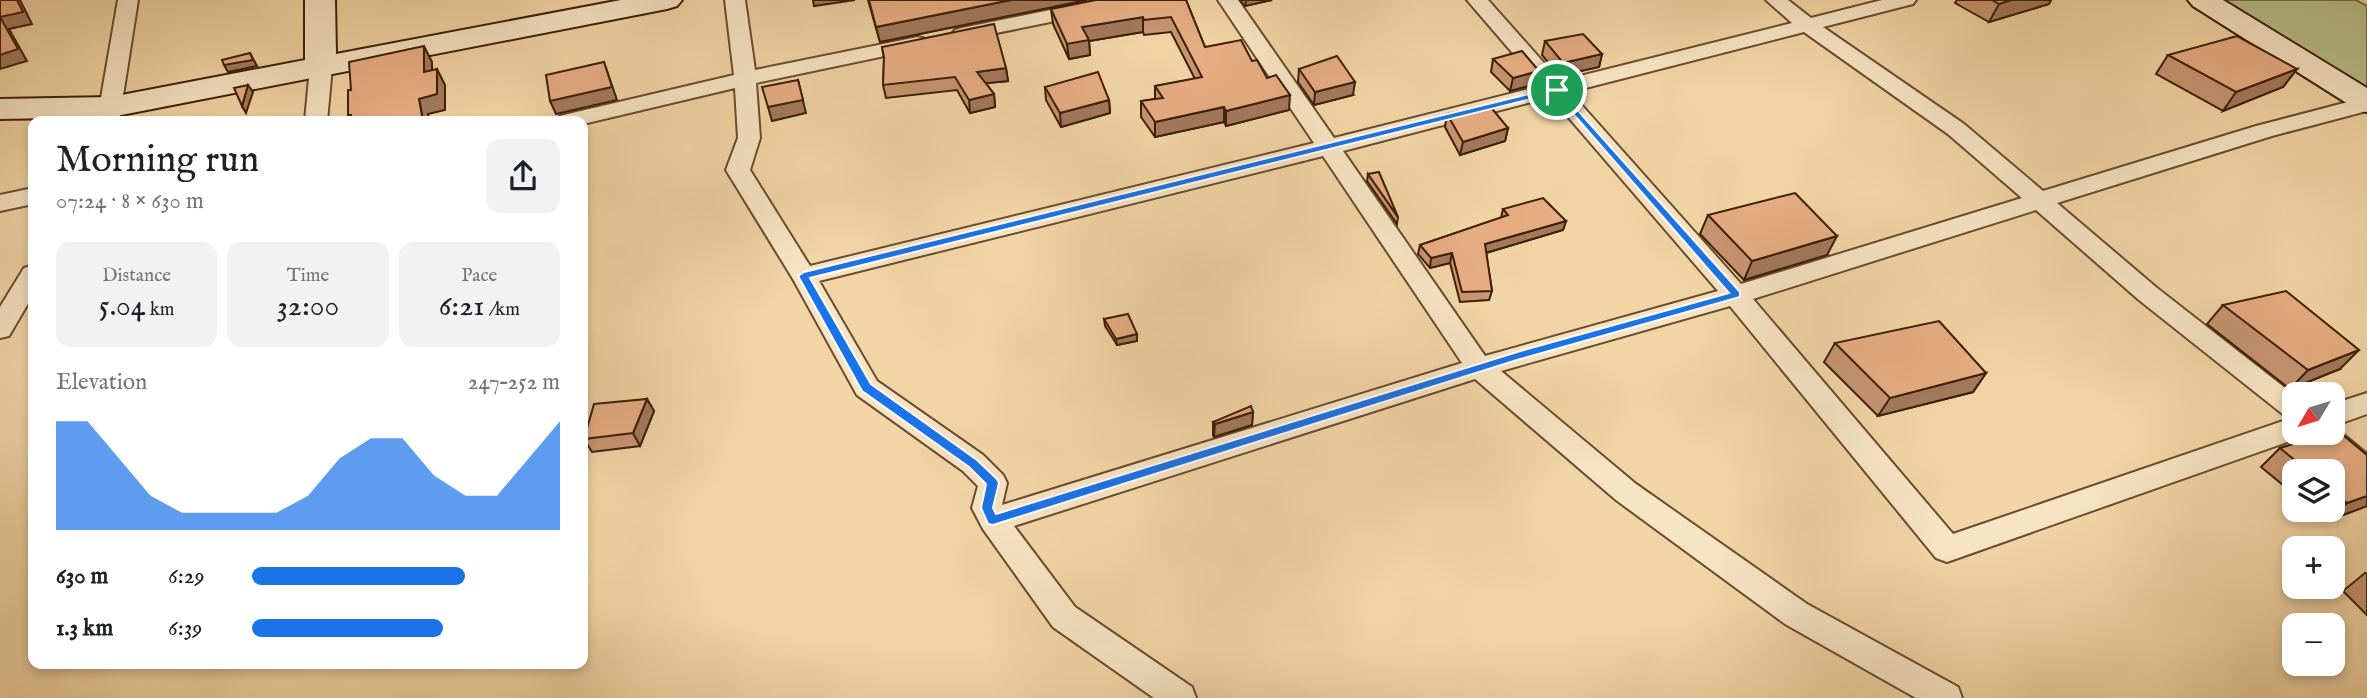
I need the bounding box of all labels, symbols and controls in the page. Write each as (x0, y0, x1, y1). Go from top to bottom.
pin (1527, 60, 1587, 120)
icon: arrive (1538, 71, 1576, 109)
text: Morning run (56, 137, 259, 185)
button: share (486, 139, 560, 213)
text: 07:24 · 8 × 630 m (56, 187, 204, 216)
text: Distance (102, 264, 171, 288)
text: Time (287, 264, 329, 288)
text: Pace (461, 264, 497, 288)
text: 5.04 (99, 288, 146, 326)
text: 32:00 (277, 288, 339, 326)
text: 6:21 (439, 288, 485, 326)
text: km (146, 298, 175, 322)
text: /km (485, 298, 520, 322)
text: Elevation (56, 368, 147, 397)
text: 247–252 m (468, 368, 560, 397)
north arrow (2282, 382, 2345, 444)
map controls (2282, 382, 2345, 676)
button: layers (2282, 459, 2345, 522)
button: + (2282, 536, 2345, 599)
text: 630 m (56, 562, 108, 591)
text: 6:29 (168, 562, 205, 591)
button: − (2282, 613, 2345, 676)
text: 1.3 km (56, 614, 113, 643)
text: 6:39 (168, 614, 202, 643)

